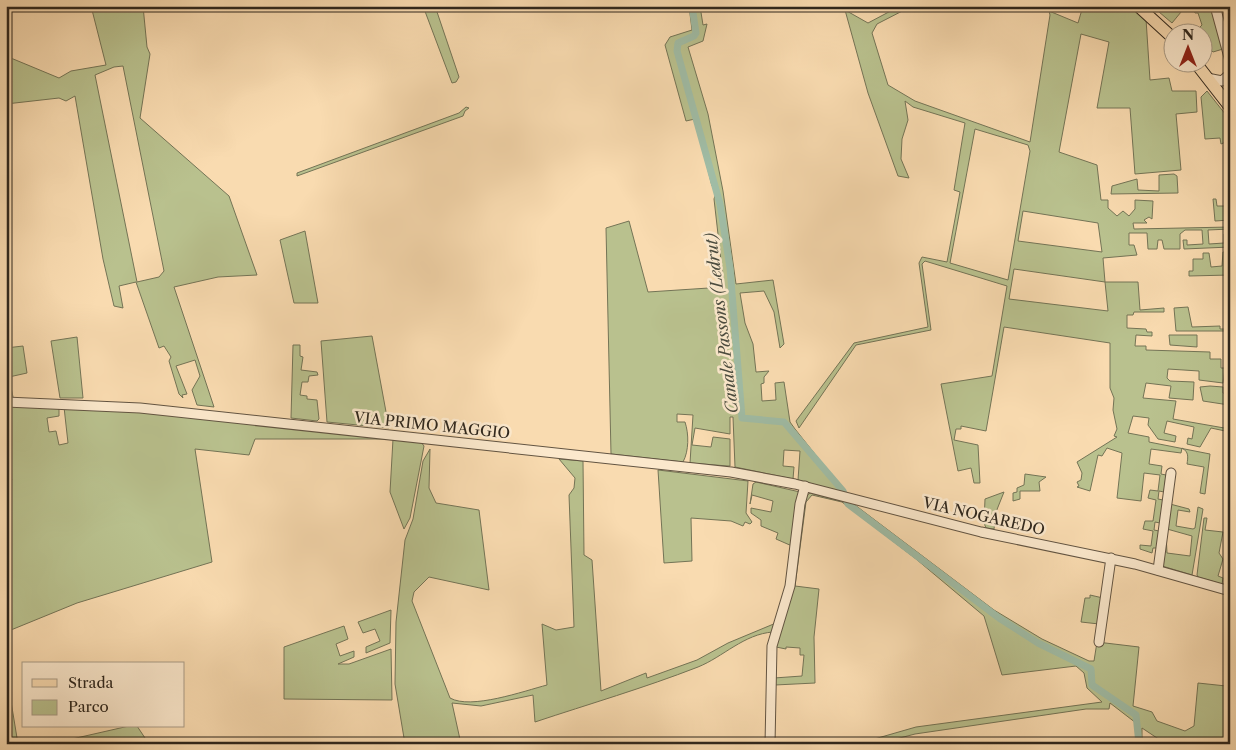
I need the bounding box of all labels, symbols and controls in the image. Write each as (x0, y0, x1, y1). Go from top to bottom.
north arrow (1164, 22, 1214, 72)
text: N (1182, 26, 1194, 44)
water label: Canale Passons (Ledrut) (700, 231, 742, 415)
street label: VIA PRIMO MAGGIO (352, 407, 511, 443)
street label: VIA NOGAREDO (920, 492, 1047, 539)
legend (22, 662, 185, 728)
text: Strada (68, 673, 114, 692)
text: Parco (68, 697, 109, 716)

